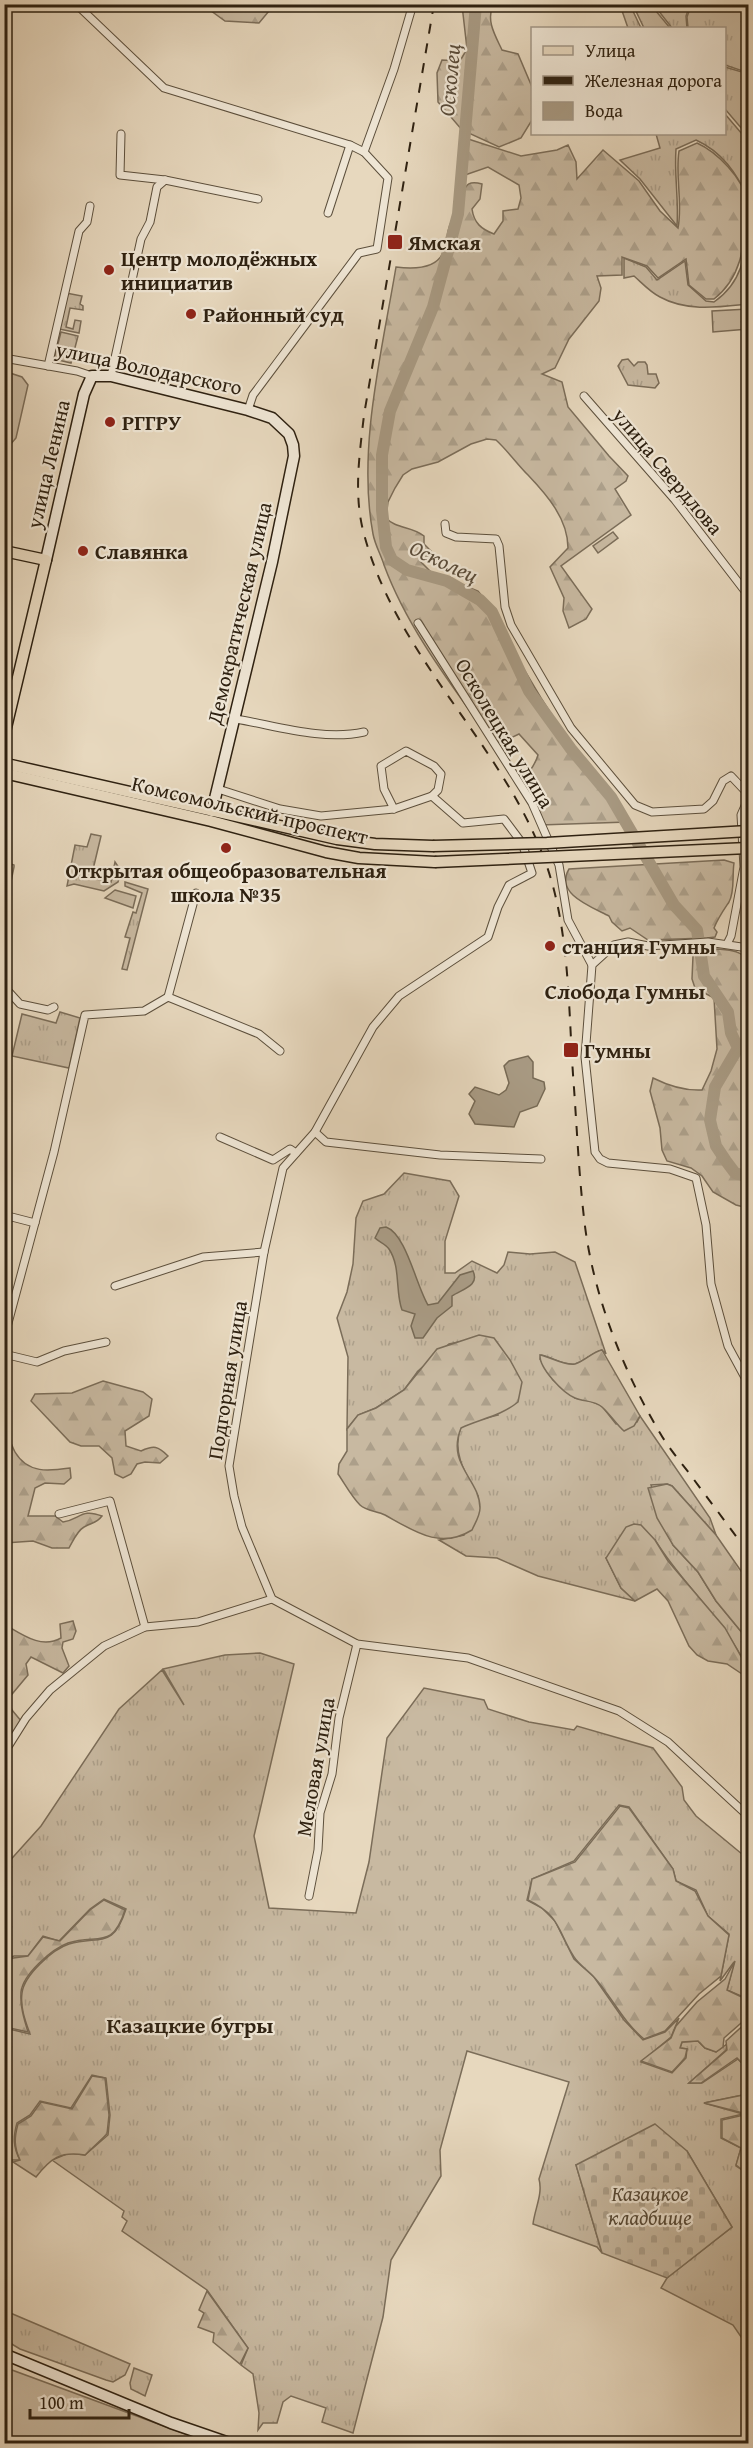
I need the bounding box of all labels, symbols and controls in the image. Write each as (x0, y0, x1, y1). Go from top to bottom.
legend (531, 27, 726, 135)
text: Улица (585, 37, 636, 64)
water label: Осколец (430, 42, 468, 118)
text: Железная дорога (584, 67, 722, 94)
text: Вода (585, 97, 623, 124)
place label: Ямская (407, 227, 481, 258)
marker: Ямская (386, 233, 404, 251)
place label: Центр молодёжных инициатив (121, 243, 317, 298)
marker: Центр молодёжных инициатив (102, 263, 116, 277)
place label: Районный суд (203, 299, 344, 330)
marker: Районный суд (184, 307, 198, 321)
street label: улица Володарского (52, 333, 245, 403)
street label: улица Ленина (18, 397, 78, 532)
street label: улица Свердлова (605, 400, 731, 542)
place label: РГГРУ (122, 407, 182, 438)
marker: РГГРУ (103, 415, 117, 429)
street label: Демократическая улица (198, 499, 280, 728)
water label: Осколец (404, 531, 484, 591)
place label: Славянка (95, 536, 188, 567)
marker: Славянка (76, 544, 90, 558)
street label: Осколецкая улица (448, 652, 562, 814)
street label: Комсомольский проспект (129, 768, 371, 852)
marker: Открытая общеобразовательная школа №35 (219, 841, 233, 855)
place label: Открытая общеобразовательная школа №35 (65, 855, 387, 910)
place label: станция Гумны (562, 931, 716, 962)
marker: станция Гумны (543, 939, 557, 953)
district label: Слобода Гумны (545, 975, 705, 1007)
place label: Гумны (584, 1035, 651, 1066)
marker: Гумны (562, 1041, 580, 1059)
street label: Подгорная улица (199, 1298, 255, 1462)
street label: Меловая улица (288, 1695, 342, 1839)
district label: Казацкие бугры (107, 2009, 273, 2041)
park label: Казацкое кладбище (608, 2178, 692, 2233)
scale bar (30, 2382, 129, 2420)
text: 100 m (39, 2389, 84, 2416)

